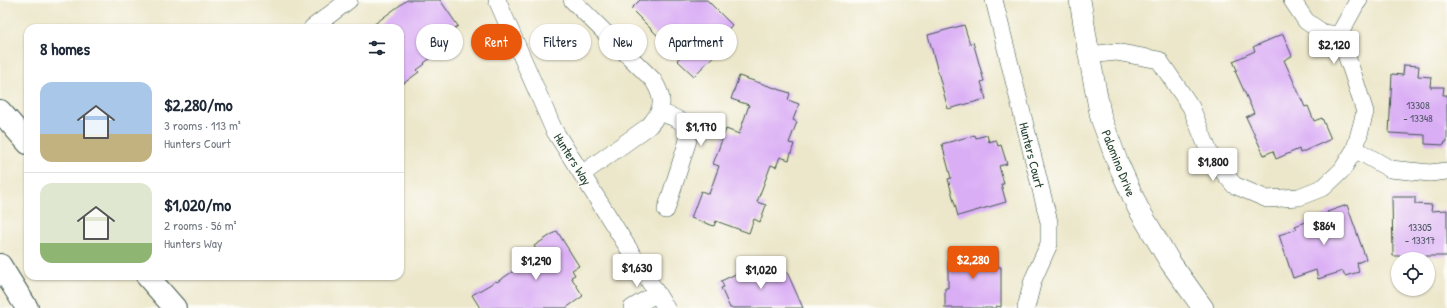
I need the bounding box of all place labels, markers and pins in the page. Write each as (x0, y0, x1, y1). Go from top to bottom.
pin: $2,120 (1301, 31, 1367, 65)
pin: $1,170 (668, 113, 734, 147)
pin: $1,800 (1180, 148, 1246, 182)
pin: $864 (1300, 212, 1348, 246)
pin: $2,280 (940, 246, 1006, 280)
pin: $1,290 (503, 247, 569, 281)
pin: $1,630 (604, 254, 670, 288)
pin: $1,020 (728, 256, 794, 290)

